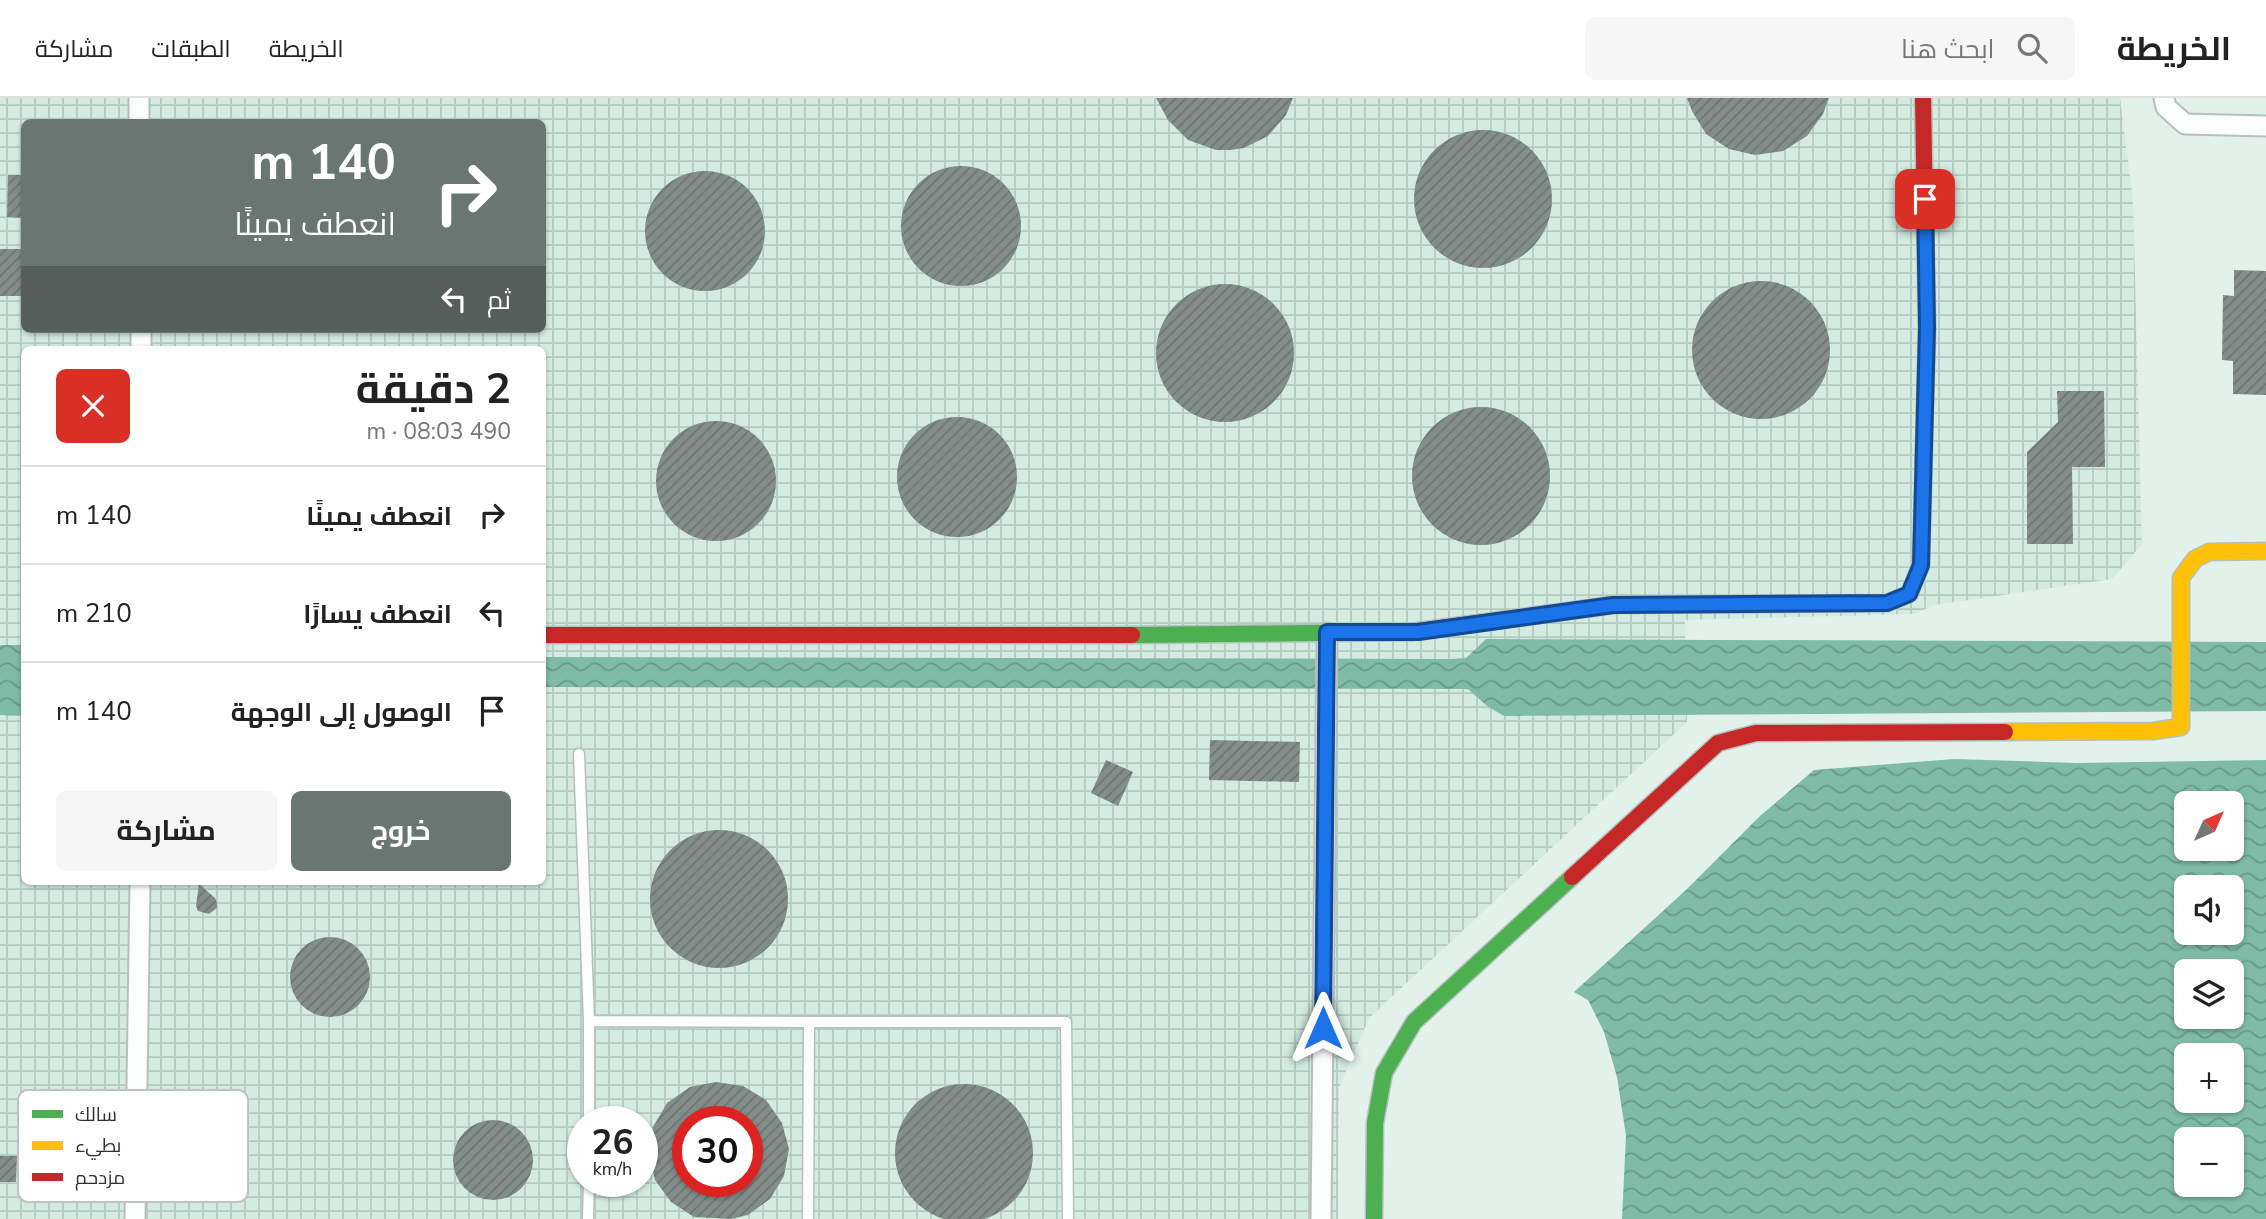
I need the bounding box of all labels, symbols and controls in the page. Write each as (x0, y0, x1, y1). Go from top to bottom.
search box (1585, 17, 2075, 80)
text: الخريطة (2117, 27, 2231, 72)
icon: search (2013, 29, 2051, 67)
text: ابحث هنا (1901, 32, 1995, 67)
text: مشاركة (35, 33, 113, 65)
text: الطبقات (151, 33, 231, 65)
text: الخريطة (269, 33, 344, 65)
text: 140 m (252, 129, 396, 196)
icon: right (420, 147, 511, 238)
pin (1895, 169, 1955, 229)
icon: arrive (1906, 180, 1944, 218)
text: انعطف يمينًا (234, 203, 396, 246)
icon: left (435, 280, 473, 318)
text: ثم (487, 283, 511, 318)
text: 2 دقيقة (356, 361, 511, 418)
button: close (56, 369, 130, 443)
text: 490 m · 08:03 (366, 416, 511, 447)
icon: right (473, 496, 511, 534)
text: 140 m (56, 498, 132, 533)
text: انعطف يمينًا (306, 499, 452, 534)
icon: left (473, 594, 511, 632)
text: 210 m (56, 596, 132, 631)
text: انعطف يسارًا (303, 597, 452, 632)
icon: arrive (473, 692, 511, 730)
text: 140 m (56, 694, 132, 729)
text: الوصول إلى الوجهة (231, 695, 452, 730)
button: مشاركة (56, 791, 277, 871)
button: خروج (291, 791, 511, 871)
north arrow (2174, 791, 2244, 861)
map controls (2174, 791, 2244, 1197)
button: sound (2174, 875, 2244, 945)
button: layers (2174, 959, 2244, 1029)
position arrow (1286, 991, 1360, 1065)
button: + (2174, 1043, 2244, 1113)
legend (18, 1090, 248, 1202)
text: سالك (75, 1102, 117, 1128)
speed limit sign: 30 (672, 1106, 763, 1197)
text: 26 (591, 1119, 634, 1166)
button: − (2174, 1127, 2244, 1197)
text: بطيء (75, 1133, 121, 1160)
text: km/h (593, 1157, 632, 1181)
text: مزدحم (75, 1165, 125, 1191)

